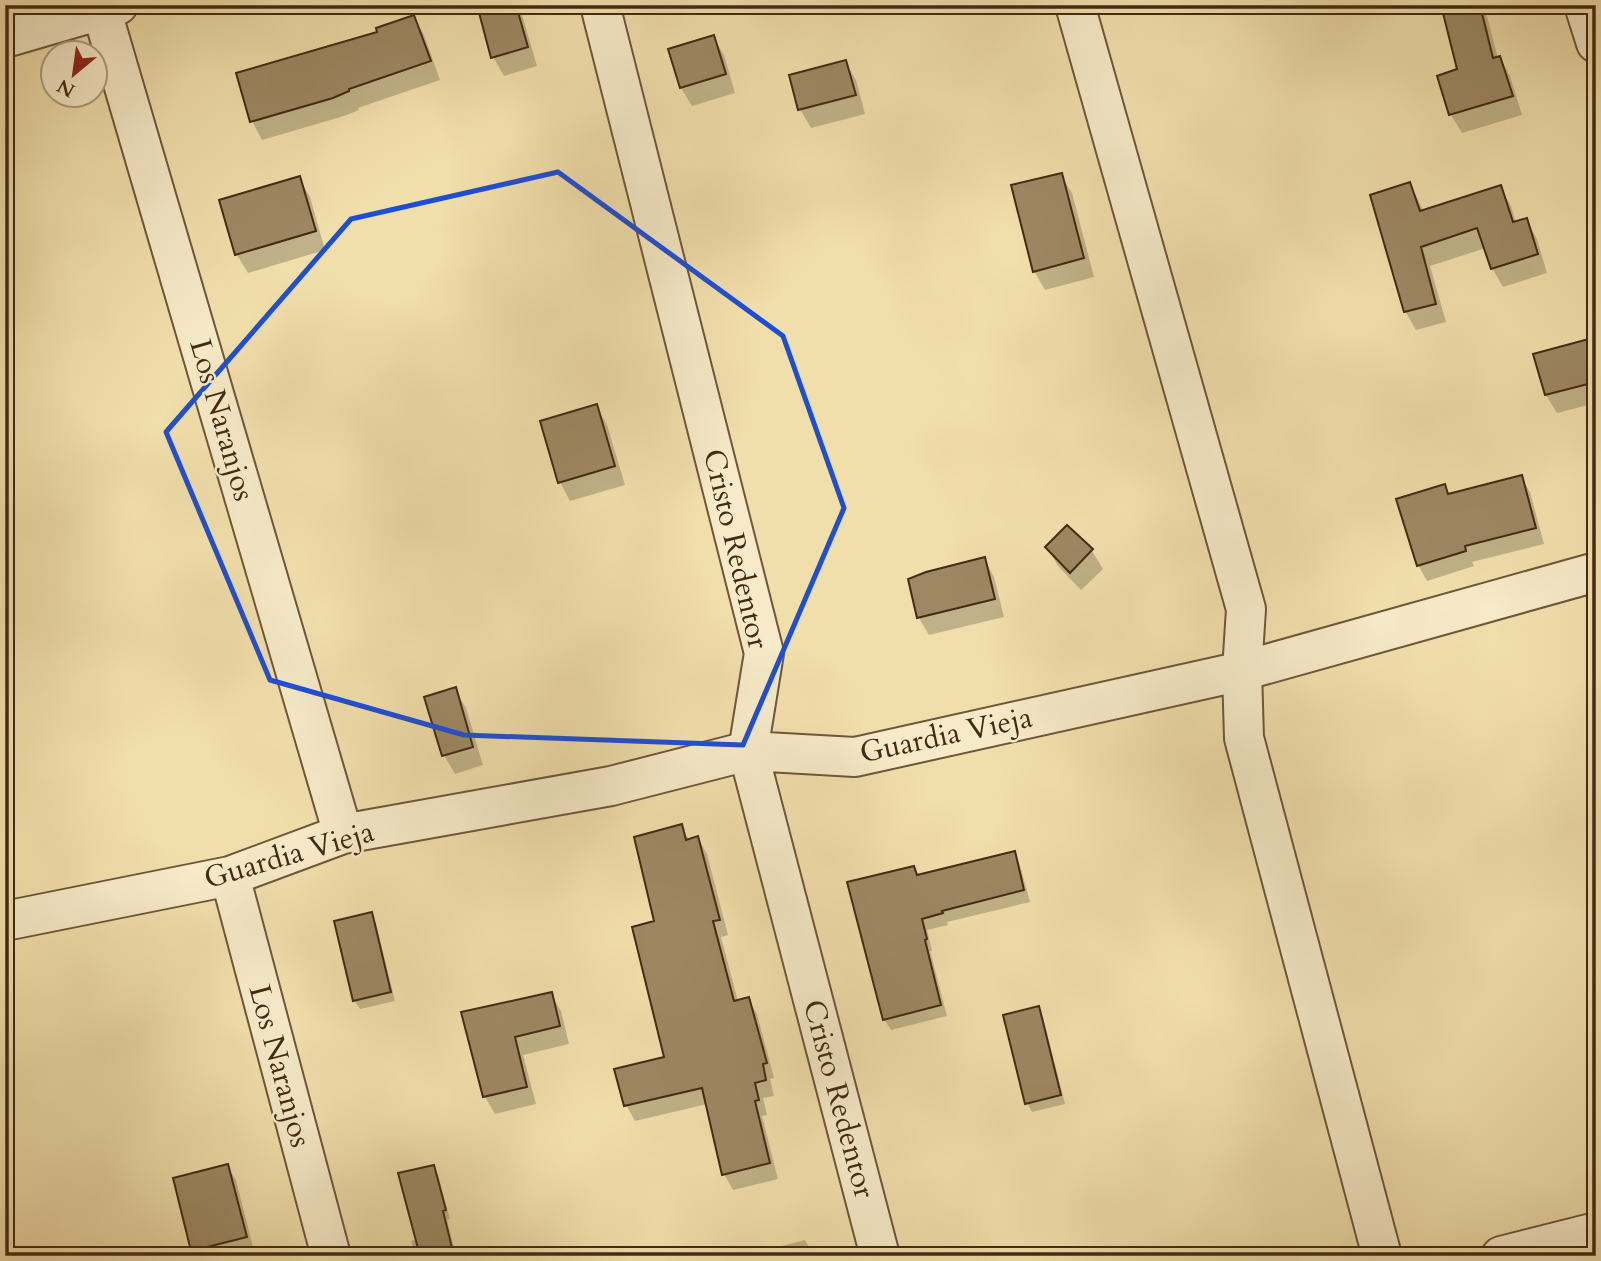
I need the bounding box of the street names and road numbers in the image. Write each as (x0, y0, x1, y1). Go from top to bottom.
street label: Los Naranjos (179, 334, 265, 506)
street label: Cristo Redentor (693, 445, 779, 653)
street label: Guardia Vieja (856, 697, 1036, 773)
street label: Guardia Vieja (199, 811, 379, 899)
street label: Los Naranjos (239, 980, 321, 1152)
street label: Cristo Redentor (793, 995, 885, 1203)

